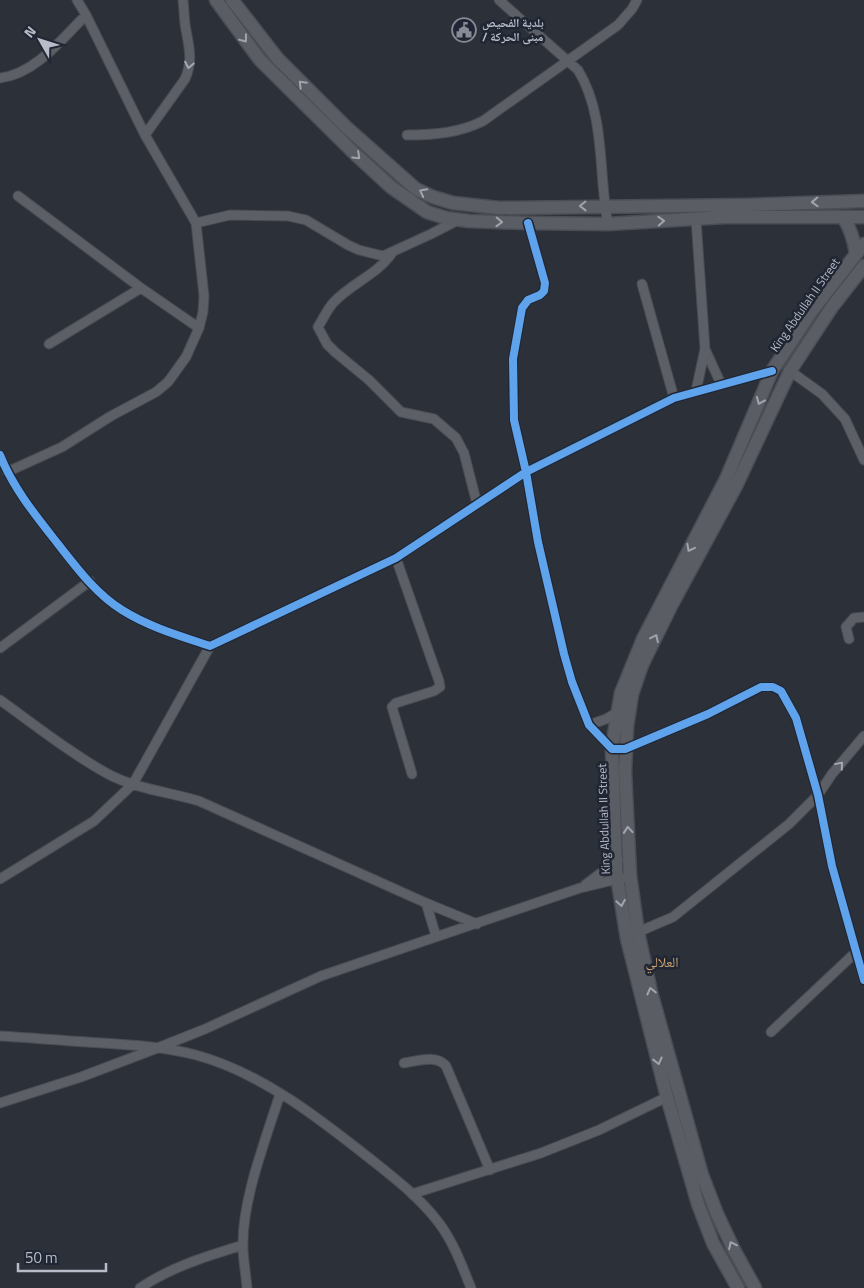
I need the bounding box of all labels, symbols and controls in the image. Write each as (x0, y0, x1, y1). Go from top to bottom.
place label: بلدية الفحيص / مبنى الحركة (482, 13, 544, 46)
north arrow (15, 15, 65, 65)
public building icon: بلدية الفحيص / مبنى الحركة (451, 17, 477, 43)
text: N (18, 21, 41, 42)
one-way arrow (239, 33, 247, 42)
one-way arrow (184, 61, 195, 70)
one-way arrow (299, 81, 308, 90)
one-way arrow (352, 150, 361, 159)
one-way arrow (419, 188, 428, 198)
one-way arrow (811, 197, 819, 208)
one-way arrow (579, 201, 586, 211)
one-way arrow (657, 215, 665, 226)
one-way arrow (495, 217, 503, 227)
street label: King Abdullah II Street (765, 253, 845, 356)
one-way arrow (755, 396, 766, 405)
one-way arrow (687, 542, 697, 551)
one-way arrow (649, 634, 659, 643)
one-way arrow (834, 761, 843, 770)
street label: King Abdullah II Street (592, 762, 615, 875)
one-way arrow (622, 826, 633, 834)
one-way arrow (615, 899, 625, 908)
district label: العلالي (645, 951, 679, 974)
one-way arrow (646, 986, 657, 995)
one-way arrow (652, 1057, 663, 1066)
scale bar (18, 1240, 105, 1272)
one-way arrow (727, 1241, 738, 1250)
text: 50 m (25, 1246, 58, 1269)

